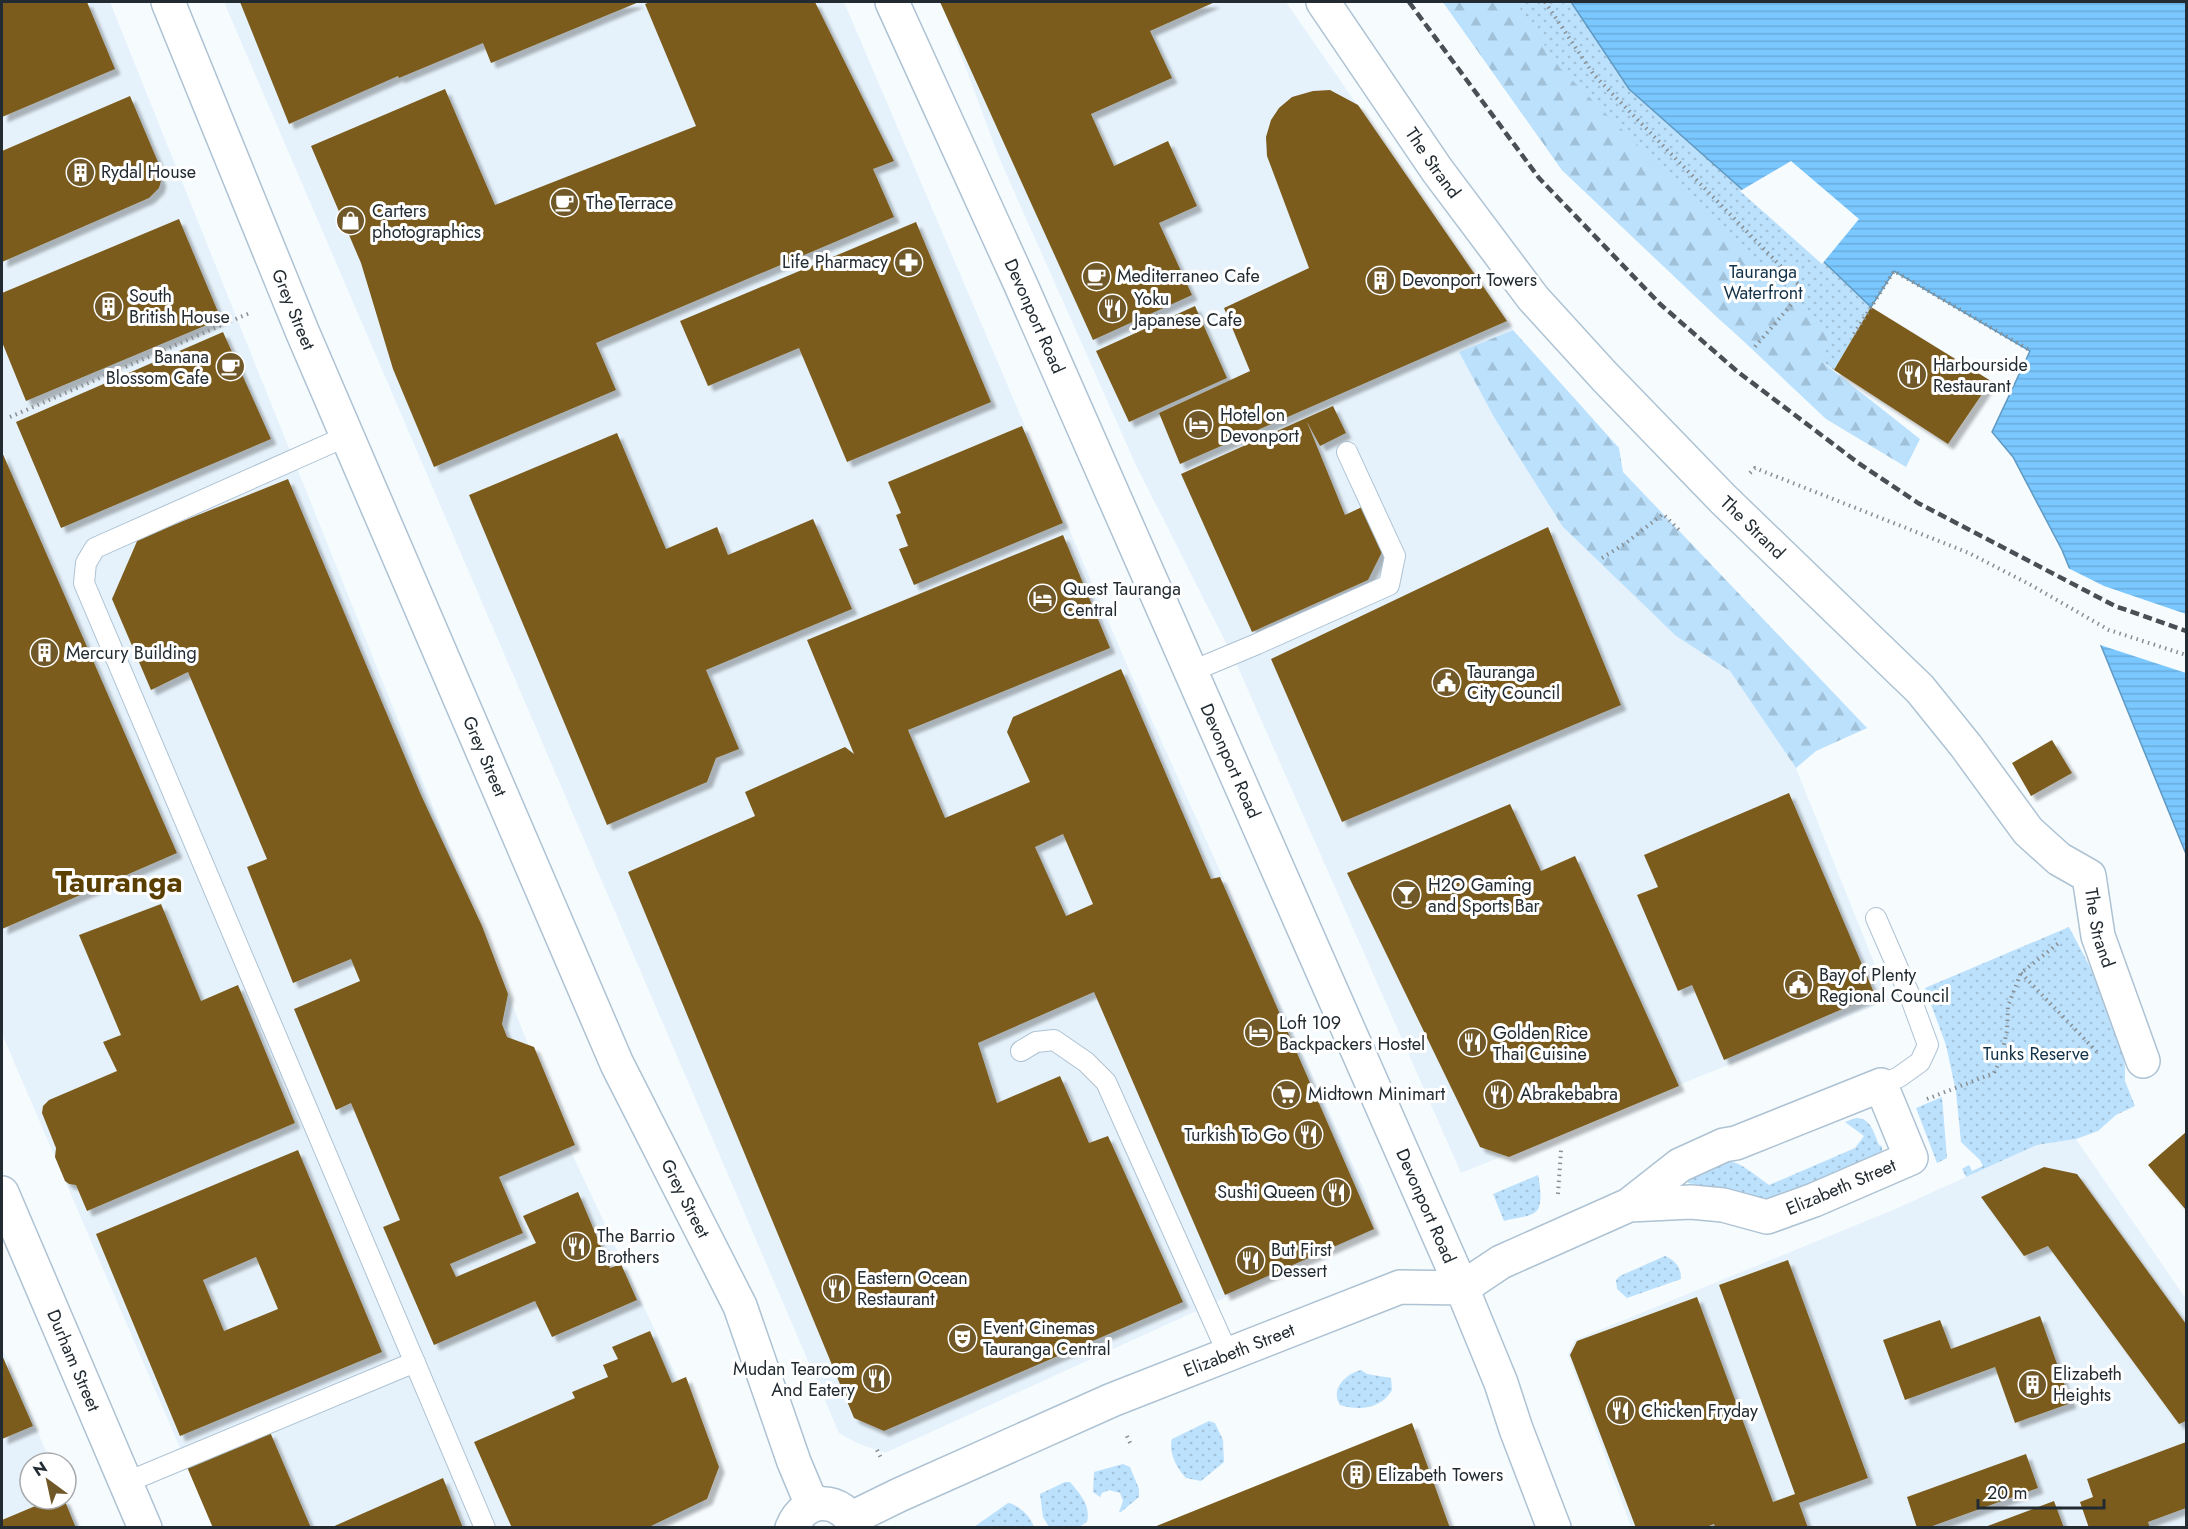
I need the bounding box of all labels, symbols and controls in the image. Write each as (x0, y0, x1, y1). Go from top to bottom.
street label: The Strand (1399, 122, 1467, 204)
building icon: Rydal House (64, 156, 96, 188)
place label: Rydal House (101, 159, 196, 185)
cafe icon: The Terrace (549, 187, 581, 219)
place label: The Terrace (586, 190, 673, 216)
place label: Carters photographics (372, 198, 481, 245)
shop icon: Carters photographics (335, 205, 367, 237)
pharmacy icon: Life Pharmacy (893, 246, 925, 278)
place label: Life Pharmacy (782, 249, 888, 275)
street label: Devonport Road (998, 255, 1071, 378)
park label: Tauranga Waterfront (1723, 259, 1803, 306)
cafe icon: Mediterraneo Cafe (1080, 260, 1112, 292)
place label: Mediterraneo Cafe (1117, 263, 1260, 289)
building icon: Devonport Towers (1365, 264, 1397, 296)
street label: Grey Street (265, 265, 322, 355)
place label: Devonport Towers (1402, 267, 1537, 293)
place label: South British House (129, 283, 230, 330)
place label: Yoku Japanese Cafe (1132, 286, 1242, 333)
building icon: South British House (92, 290, 124, 322)
restaurant icon: Yoku Japanese Cafe (1097, 293, 1129, 325)
place label: Banana Blossom Cafe (106, 344, 209, 391)
cafe icon: Banana Blossom Cafe (214, 351, 246, 383)
place label: Harbourside Restaurant (1933, 352, 2028, 399)
restaurant icon: Harbourside Restaurant (1896, 359, 1928, 391)
place label: Hotel on Devonport (1220, 402, 1299, 449)
hotel icon: Hotel on Devonport (1183, 409, 1215, 441)
street label: The Strand (1714, 490, 1791, 565)
place label: Quest Tauranga Central (1063, 576, 1181, 623)
hotel icon: Quest Tauranga Central (1026, 583, 1058, 615)
building icon: Mercury Building (29, 637, 61, 669)
place label: Mercury Building (66, 640, 197, 666)
place label: Tauranga City Council (1467, 659, 1560, 706)
public building icon: Tauranga City Council (1430, 666, 1462, 698)
street label: Devonport Road (1194, 699, 1267, 823)
street label: Grey Street (456, 712, 514, 801)
district label: Tauranga (55, 860, 183, 903)
place label: H2O Gaming and Sports Bar (1428, 872, 1541, 919)
bar icon: H2O Gaming and Sports Bar (1391, 879, 1423, 911)
street label: The Strand (2078, 886, 2121, 971)
place label: Bay of Plenty Regional Council (1819, 962, 1949, 1009)
public building icon: Bay of Plenty Regional Council (1782, 969, 1814, 1001)
place label: Loft 109 Backpackers Hostel (1279, 1010, 1425, 1057)
hotel icon: Loft 109 Backpackers Hostel (1242, 1017, 1274, 1049)
place label: Golden Rice Thai Cuisine (1493, 1020, 1588, 1067)
restaurant icon: Golden Rice Thai Cuisine (1456, 1027, 1488, 1059)
park label: Tunks Reserve (1983, 1041, 2089, 1067)
supermarket icon: Midtown Minimart (1271, 1078, 1303, 1110)
restaurant icon: Abrakebabra (1483, 1078, 1515, 1110)
place label: Midtown Minimart (1308, 1081, 1446, 1107)
place label: Abrakebabra (1520, 1081, 1618, 1107)
restaurant icon: Turkish To Go (1292, 1119, 1324, 1151)
place label: Turkish To Go (1184, 1122, 1287, 1148)
street label: Devonport Road (1389, 1144, 1463, 1267)
street label: Elizabeth Street (1782, 1152, 1901, 1222)
street label: Grey Street (655, 1155, 717, 1243)
restaurant icon: Sushi Queen (1320, 1176, 1352, 1208)
place label: Sushi Queen (1217, 1179, 1315, 1205)
place label: The Barrio Brothers (597, 1223, 675, 1270)
restaurant icon: The Barrio Brothers (560, 1230, 592, 1262)
place label: But First Dessert (1271, 1237, 1332, 1284)
restaurant icon: But First Dessert (1234, 1244, 1266, 1276)
place label: Eastern Ocean Restaurant (857, 1265, 968, 1312)
restaurant icon: Eastern Ocean Restaurant (820, 1272, 852, 1304)
street label: Durham Street (40, 1305, 107, 1416)
place label: Event Cinemas Tauranga Central (983, 1315, 1111, 1362)
street label: Elizabeth Street (1180, 1316, 1299, 1384)
theatre icon: Event Cinemas Tauranga Central (946, 1322, 978, 1354)
place label: Mudan Tearoom And Eatery (733, 1356, 855, 1403)
place label: Elizabeth Heights (2053, 1361, 2122, 1408)
restaurant icon: Mudan Tearoom And Eatery (860, 1363, 892, 1395)
building icon: Elizabeth Heights (2016, 1368, 2048, 1400)
restaurant icon: Chicken Fryday (1604, 1395, 1636, 1427)
place label: Chicken Fryday (1641, 1398, 1758, 1424)
north arrow (18, 1451, 78, 1511)
text: N (29, 1456, 52, 1482)
building icon: Elizabeth Towers (1341, 1459, 1373, 1491)
place label: Elizabeth Towers (1378, 1462, 1503, 1488)
scale bar (1978, 1472, 2104, 1510)
text: 20 m (1987, 1480, 2027, 1506)

